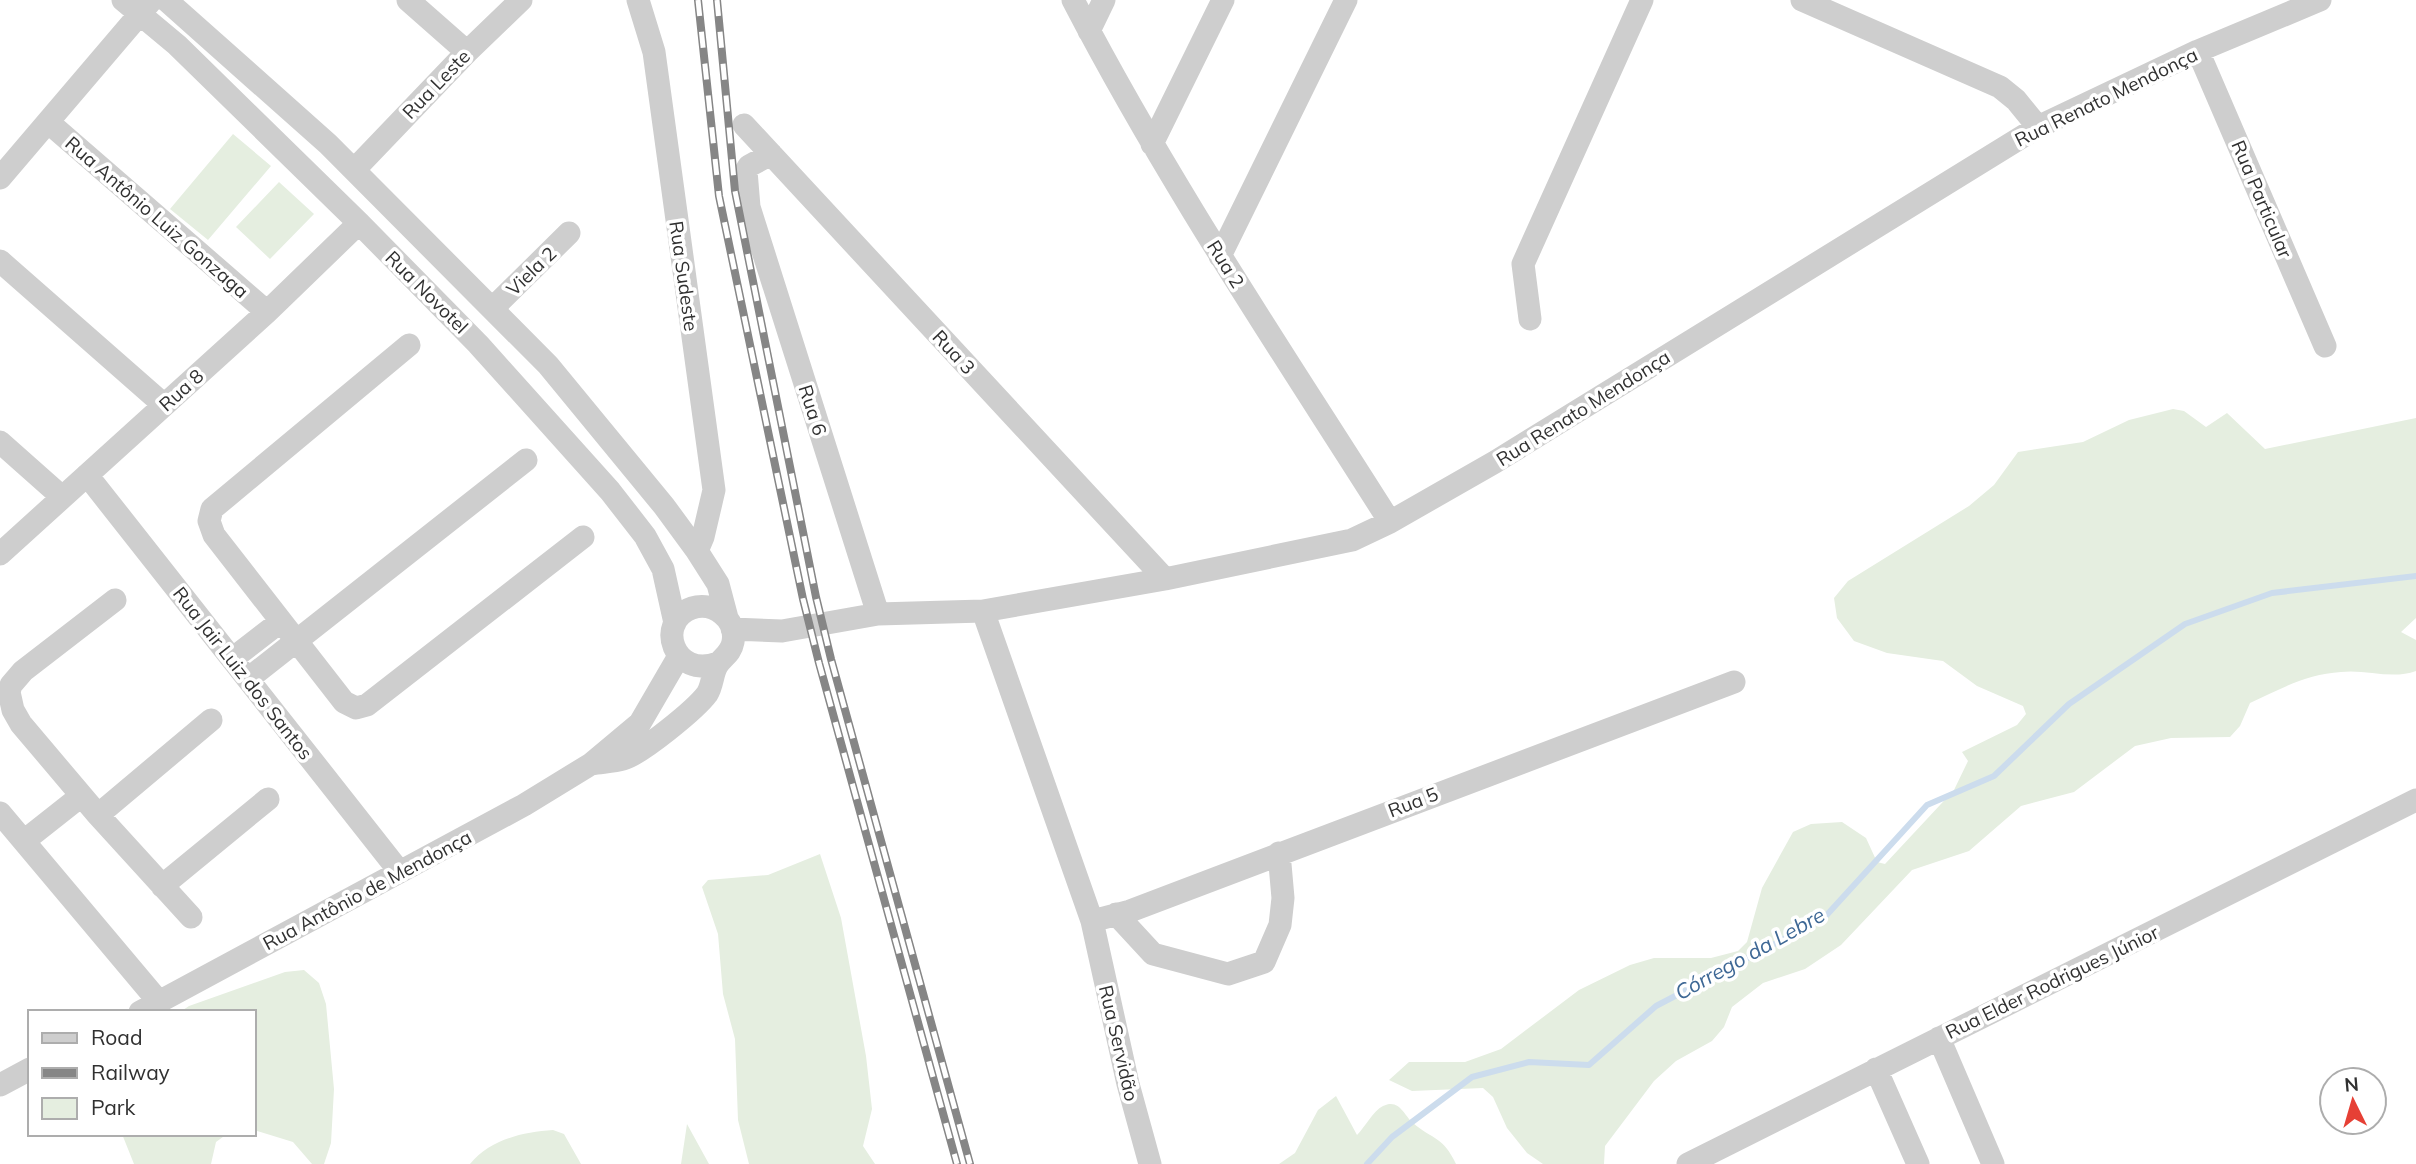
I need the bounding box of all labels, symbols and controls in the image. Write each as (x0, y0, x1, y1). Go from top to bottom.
street label: Rua Renato Mendonça (2011, 42, 2201, 152)
street label: Rua Leste (397, 44, 475, 124)
street label: Rua Antônio Luiz Gonzaga (61, 131, 253, 303)
street label: Rua Particular (2226, 137, 2298, 262)
street label: Rua Sudeste (664, 219, 704, 333)
street label: Rua 2 (1202, 236, 1250, 292)
street label: Viela 2 (501, 241, 561, 301)
street label: Rua Novotel (381, 246, 473, 338)
street label: Rua 3 (928, 325, 980, 379)
street label: Rua Renato Mendonça (1492, 345, 1674, 471)
street label: Rua 8 (154, 364, 208, 416)
street label: Rua 6 (794, 382, 832, 438)
street label: Rua Jair Luiz dos Santos (168, 582, 318, 764)
street label: Rua 5 (1384, 782, 1442, 822)
street label: Rua Antônio de Mendonça (258, 825, 476, 955)
water label: Córrego da Lebre (1670, 901, 1829, 1005)
street label: Rua Elder Rodrigues Júnior (1942, 920, 2163, 1044)
street label: Rua Servidão (1094, 983, 1144, 1103)
legend (28, 1010, 256, 1136)
text: Road (91, 1024, 142, 1050)
text: Railway (91, 1059, 170, 1085)
north arrow (2318, 1066, 2388, 1136)
text: N (2343, 1071, 2360, 1097)
text: Park (91, 1094, 135, 1120)

